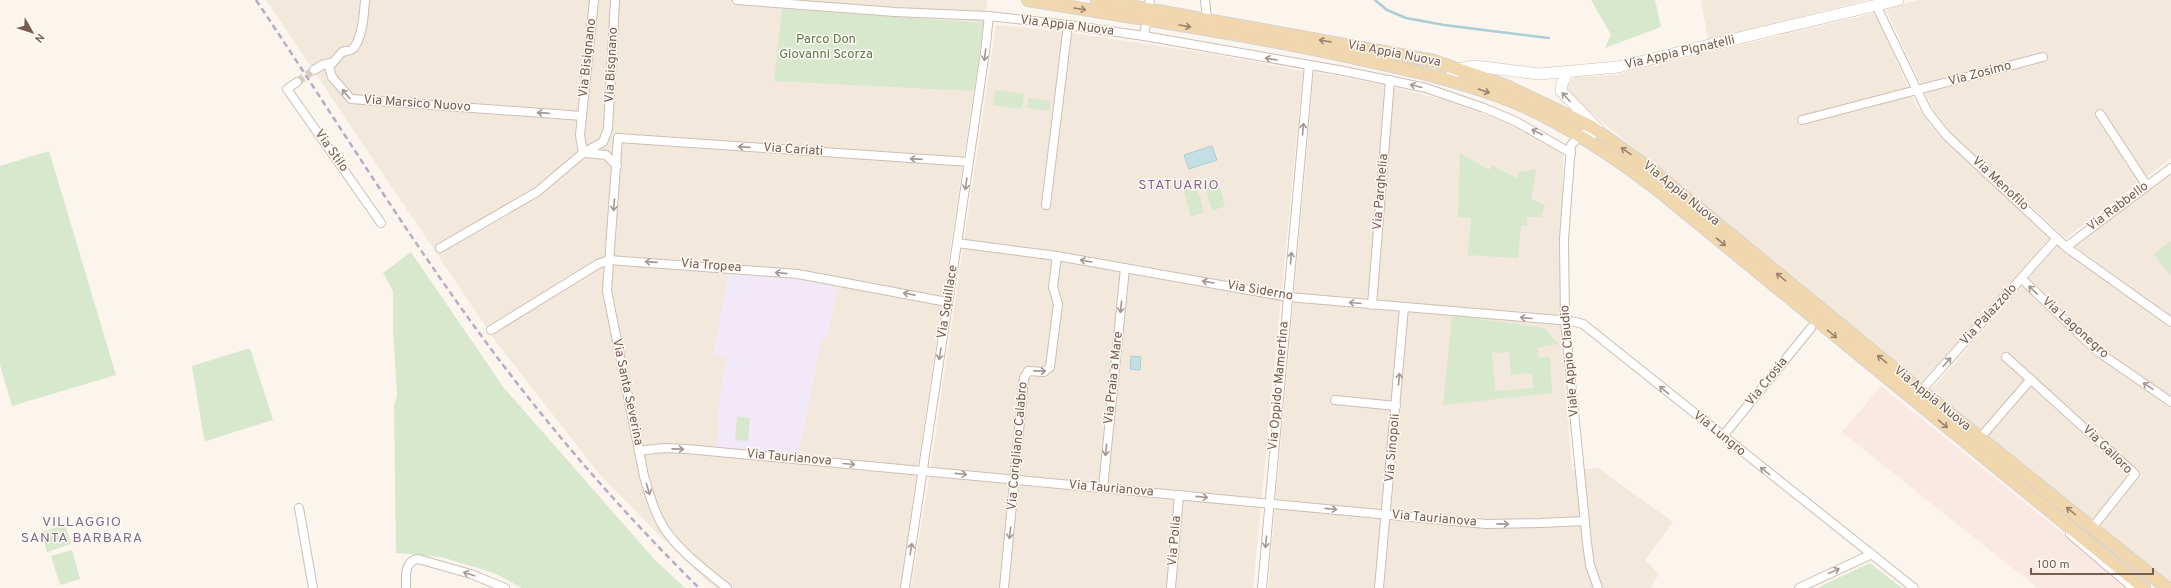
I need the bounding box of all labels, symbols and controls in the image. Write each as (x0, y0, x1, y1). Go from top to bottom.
one-way arrow (1073, 5, 1086, 13)
north arrow (12, 12, 52, 52)
street label: Via Appia Nuova (1019, 12, 1115, 40)
street label: Via Bisignano (576, 18, 600, 98)
one-way arrow (1178, 22, 1191, 30)
street label: Via Bisgnano (602, 27, 622, 103)
text: N (31, 30, 47, 45)
park label: Parco Don Giovanni Scorza (779, 32, 873, 63)
street label: Via Appia Pignatelli (1623, 33, 1737, 73)
one-way arrow (1319, 36, 1332, 44)
street label: Via Appia Nuova (1346, 37, 1442, 71)
one-way arrow (981, 48, 989, 61)
one-way arrow (1265, 54, 1278, 62)
street label: Via Zosimo (1947, 58, 2013, 90)
one-way arrow (1410, 82, 1423, 89)
one-way arrow (1478, 88, 1491, 95)
one-way arrow (342, 89, 351, 99)
street label: Via Marsico Nuovo (363, 92, 471, 116)
one-way arrow (1561, 92, 1571, 102)
one-way arrow (537, 109, 550, 116)
one-way arrow (1300, 122, 1307, 135)
street label: Via Stilo (311, 127, 351, 175)
one-way arrow (1531, 128, 1543, 136)
street label: Via Cariati (763, 140, 823, 160)
one-way arrow (738, 143, 751, 150)
one-way arrow (1621, 147, 1632, 155)
street label: Via Parghelia (1370, 153, 1392, 231)
street label: Via Menofilo (1968, 154, 2032, 214)
one-way arrow (910, 155, 923, 162)
street label: Via Appia Nuova (1639, 158, 1723, 230)
one-way arrow (962, 177, 970, 190)
district label: STATUARIO (1138, 177, 1220, 194)
street label: Via Rabbello (2084, 179, 2152, 235)
one-way arrow (610, 198, 617, 211)
one-way arrow (1716, 237, 1726, 246)
one-way arrow (1288, 252, 1295, 265)
street label: Via Tropea (680, 256, 742, 276)
one-way arrow (1080, 257, 1093, 265)
one-way arrow (645, 259, 658, 266)
street label: Via Squillace (934, 264, 962, 340)
one-way arrow (775, 269, 788, 276)
one-way arrow (1776, 272, 1787, 281)
street label: Via Siderno (1226, 277, 1294, 305)
one-way arrow (1202, 278, 1215, 286)
street label: Via Palazzolo (1957, 281, 2021, 349)
one-way arrow (2028, 285, 2038, 295)
one-way arrow (903, 290, 916, 298)
street label: Via Lagonegro (2038, 294, 2112, 362)
one-way arrow (1349, 299, 1362, 307)
one-way arrow (1117, 300, 1124, 313)
street label: Viale Appio Claudio (1557, 304, 1583, 418)
one-way arrow (1520, 314, 1533, 322)
street label: Via Oppido Mamertina (1265, 321, 1293, 451)
one-way arrow (1826, 329, 1837, 338)
street label: Via Praia a Mare (1101, 331, 1127, 425)
street label: Via Santa Severina (608, 337, 646, 447)
one-way arrow (936, 347, 944, 360)
street label: Via Crosia (1742, 354, 1792, 410)
one-way arrow (1876, 355, 1887, 364)
one-way arrow (1943, 357, 1952, 367)
street label: Via Appia Nuova (1890, 363, 1974, 435)
one-way arrow (1033, 367, 1046, 375)
one-way arrow (1395, 373, 1402, 386)
street label: Via Corigliano Calabro (1004, 381, 1032, 511)
one-way arrow (2143, 382, 2154, 390)
one-way arrow (1658, 385, 1669, 394)
street label: Via Lungro (1689, 408, 1749, 460)
street label: Via Sinopoli (1382, 413, 1404, 483)
one-way arrow (1937, 419, 1948, 428)
street label: Via Galloro (2079, 422, 2135, 478)
one-way arrow (1103, 444, 1110, 457)
one-way arrow (671, 445, 684, 452)
street label: Via Taurianova (746, 446, 832, 470)
one-way arrow (842, 460, 855, 467)
one-way arrow (1760, 467, 1771, 475)
one-way arrow (954, 471, 967, 478)
street label: Via Taurianova (1068, 477, 1154, 501)
one-way arrow (645, 483, 652, 496)
one-way arrow (1195, 493, 1208, 501)
one-way arrow (1324, 506, 1337, 513)
one-way arrow (2065, 506, 2076, 515)
street label: Via Taurianova (1391, 507, 1477, 531)
district label: VILLAGGIO SANTA BARBARA (21, 514, 143, 547)
street label: Via Polia (1165, 515, 1185, 567)
one-way arrow (1496, 520, 1509, 528)
one-way arrow (1006, 526, 1013, 539)
one-way arrow (1262, 535, 1269, 548)
one-way arrow (907, 543, 915, 556)
scale bar (2031, 550, 2153, 576)
text: 100 m (2037, 557, 2070, 573)
one-way arrow (1828, 567, 1840, 574)
one-way arrow (463, 569, 475, 577)

